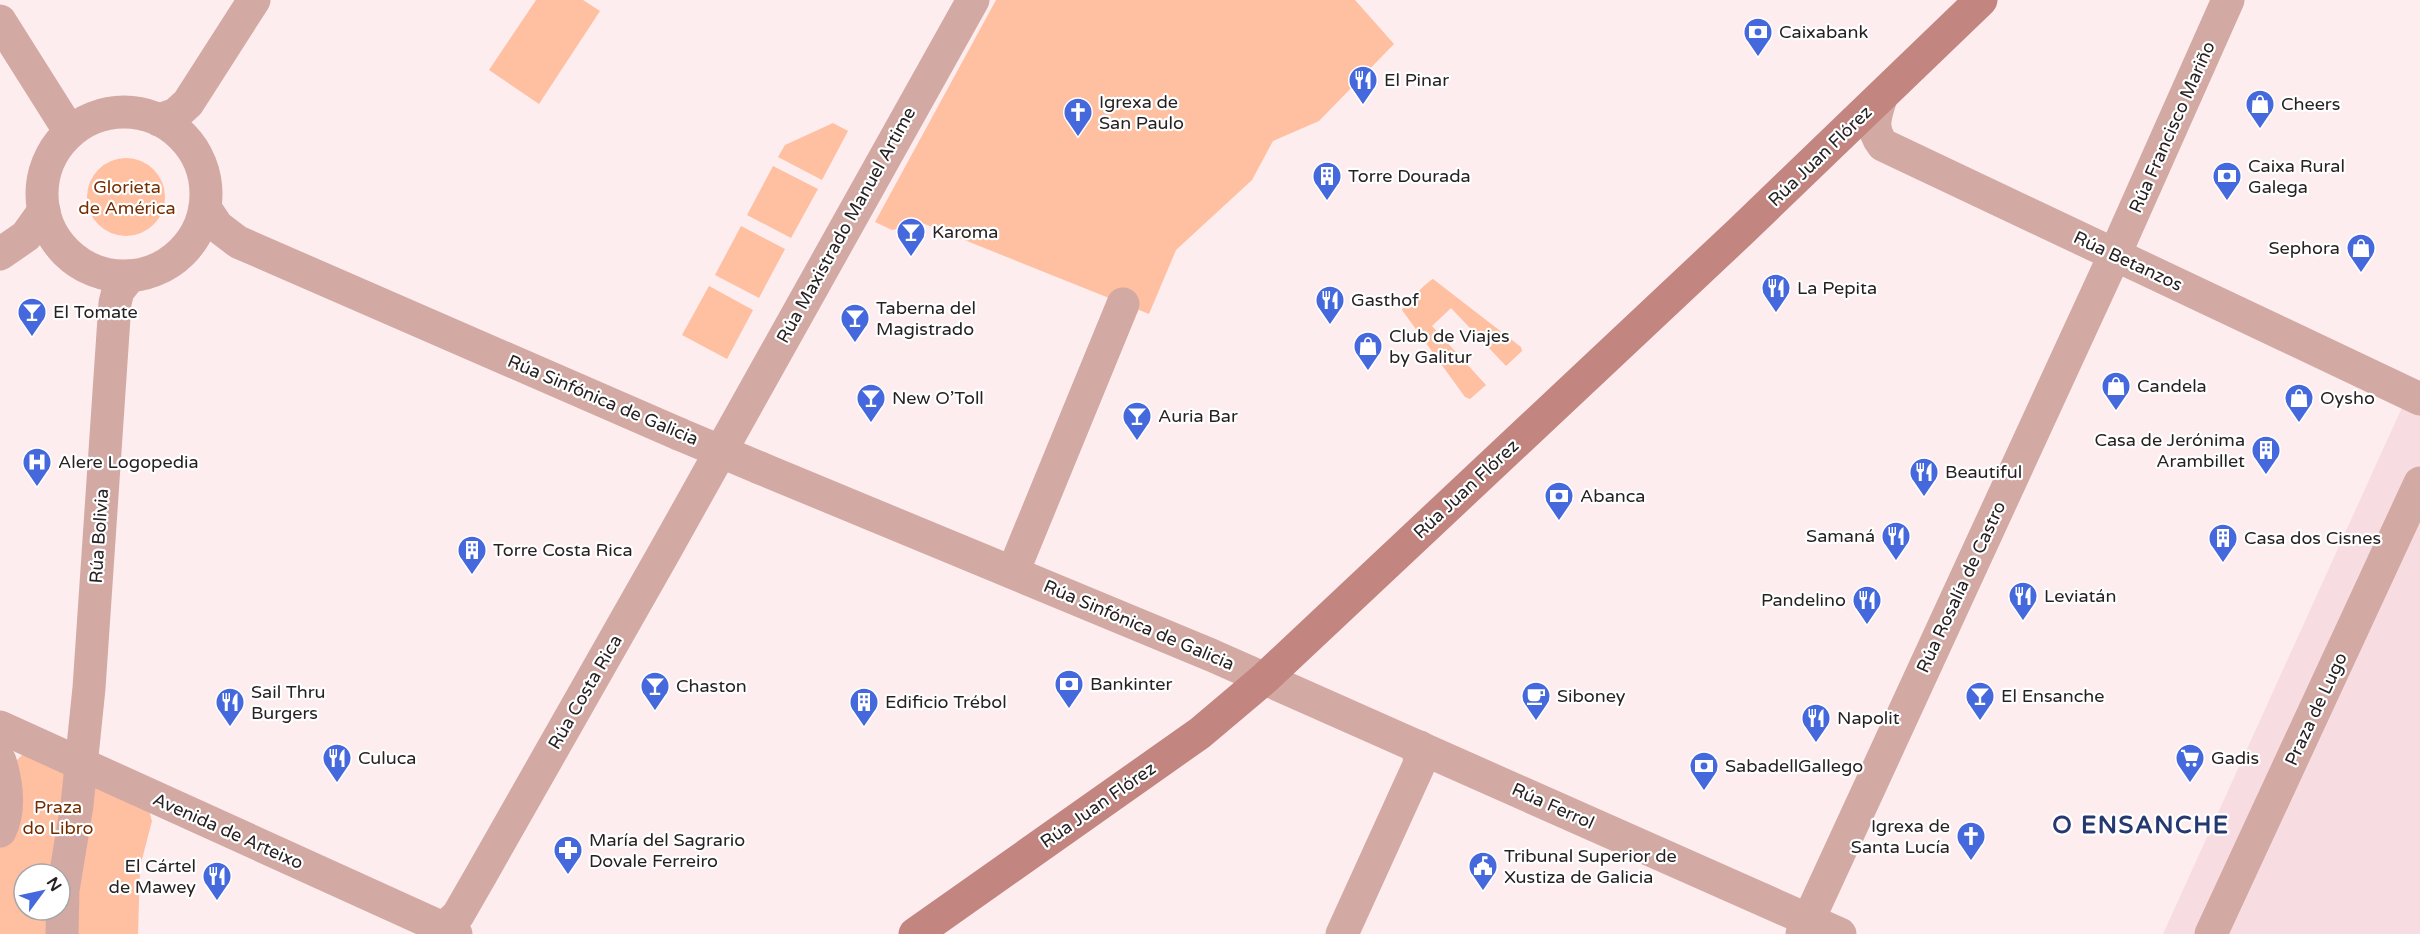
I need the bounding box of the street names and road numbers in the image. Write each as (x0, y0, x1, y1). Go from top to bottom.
street label: Rúa Francisco Mariño (2124, 38, 2220, 216)
street label: Rúa Juan Flórez (1764, 101, 1876, 211)
street label: Rúa Maxistrado Manuel Artime (772, 103, 920, 347)
street label: Rúa Betanzos (2070, 226, 2186, 296)
street label: Rúa Sinfónica de Galicia (504, 350, 702, 450)
street label: Rúa Juan Flórez (1409, 435, 1523, 543)
street label: Rúa Bolivia (85, 488, 113, 584)
street label: Rúa Rosalía de Castro (1912, 498, 2010, 676)
street label: Rúa Sinfónica de Galicia (1040, 575, 1238, 675)
street label: Rúa Costa Rica (543, 631, 627, 753)
street label: Praza de Lugo (2280, 649, 2352, 769)
street label: Rúa Juan Flórez (1036, 757, 1160, 853)
street label: Rúa Ferrol (1508, 778, 1598, 834)
street label: Avenida de Arteixo (149, 788, 307, 874)

